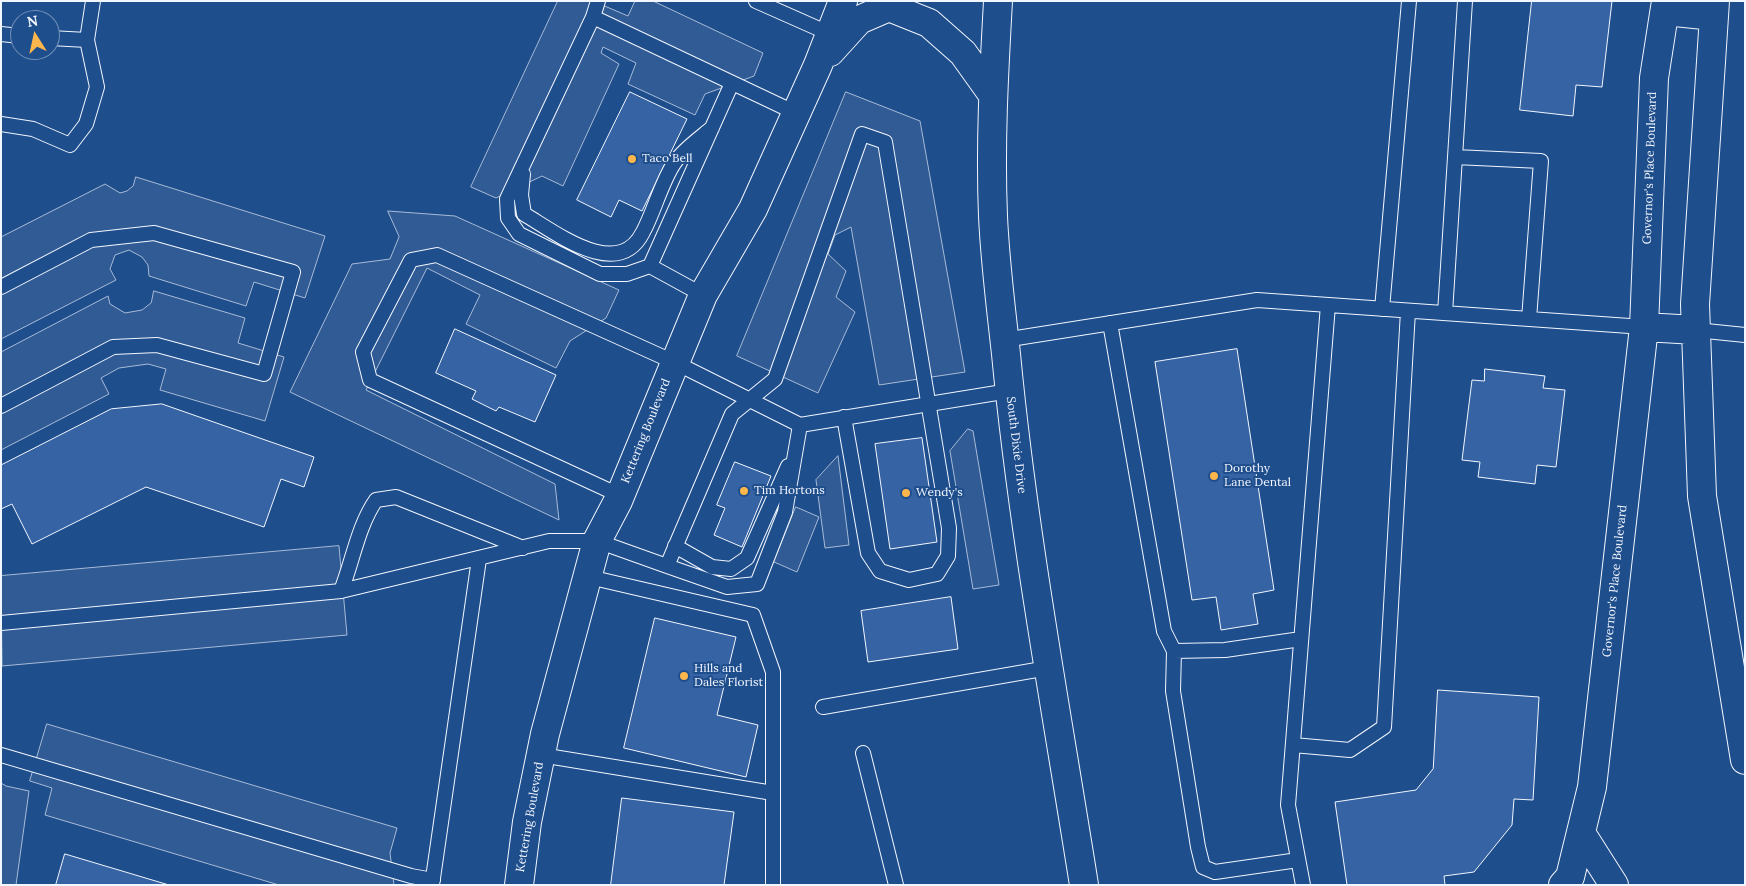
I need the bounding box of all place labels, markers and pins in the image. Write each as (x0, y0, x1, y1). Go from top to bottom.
place label: Taco Bell (642, 152, 693, 166)
marker: Taco Bell (626, 153, 638, 165)
place label: Dorothy Lane Dental (1224, 462, 1291, 490)
marker: Dorothy Lane Dental (1208, 470, 1220, 482)
place label: Tim Hortons (754, 484, 825, 498)
marker: Tim Hortons (738, 485, 750, 497)
place label: Wendy's (916, 486, 963, 500)
marker: Wendy's (900, 487, 912, 499)
place label: Hills and Dales Florist (694, 662, 763, 690)
marker: Hills and Dales Florist (678, 670, 690, 682)

